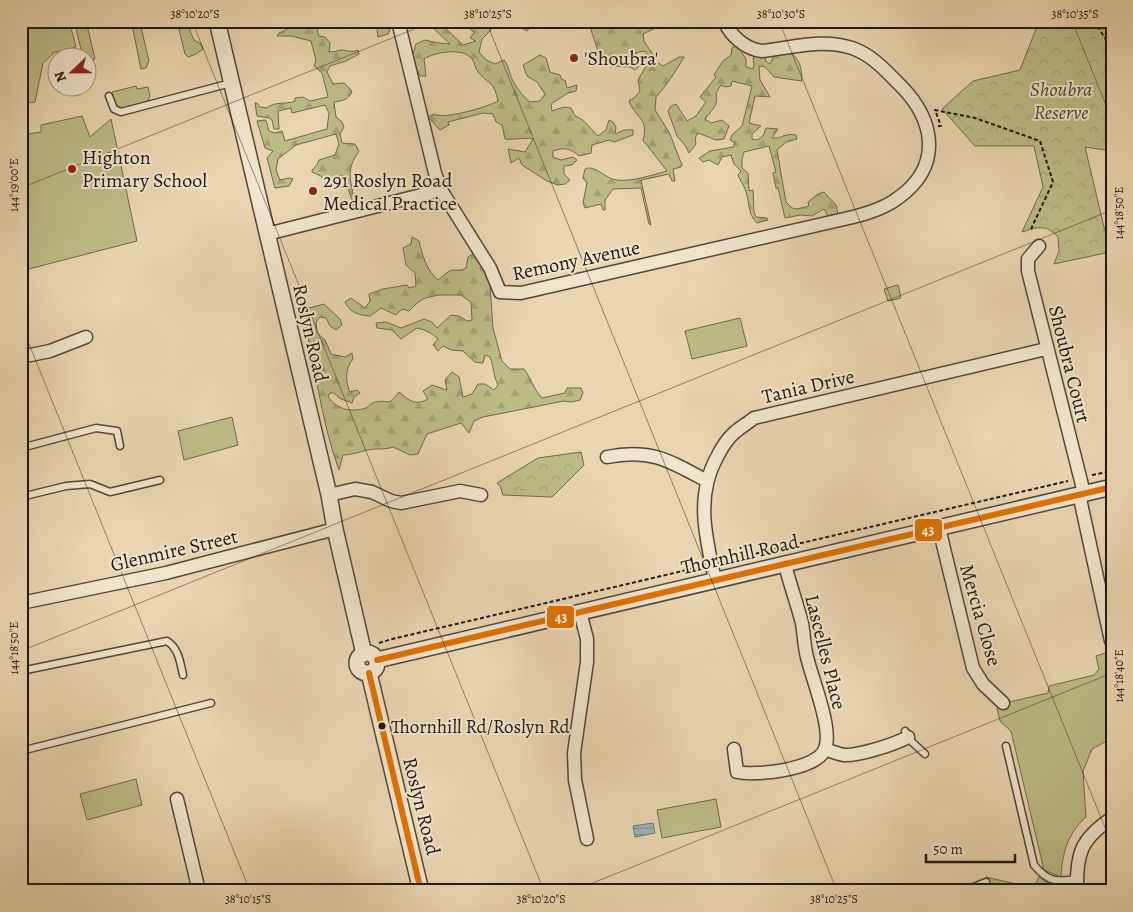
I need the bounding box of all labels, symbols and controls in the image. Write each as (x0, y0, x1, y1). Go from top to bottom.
text: 38°10'20"S (170, 6, 220, 22)
text: 38°10'25"S (464, 6, 512, 22)
text: 38°10'30"S (757, 6, 805, 22)
text: 38°10'35"S (1051, 6, 1099, 22)
place label: 'Shoubra' (584, 45, 658, 72)
north arrow (48, 48, 98, 98)
marker: 'Shoubra' (568, 52, 580, 64)
text: N (50, 68, 71, 85)
park label: Shoubra Reserve (1030, 76, 1092, 126)
place label: Highton Primary School (82, 144, 207, 194)
text: 144°19'00"E (6, 158, 22, 212)
marker: Highton Primary School (66, 163, 78, 175)
place label: 291 Roslyn Road Medical Practice (323, 167, 457, 217)
marker: 291 Roslyn Road Medical Practice (307, 185, 319, 197)
text: 144°18'50"E (1111, 187, 1127, 239)
street label: Remony Avenue (510, 234, 643, 287)
street label: Roslyn Road (286, 281, 335, 385)
street label: Shoubra Court (1042, 303, 1097, 426)
street label: Tania Drive (759, 363, 857, 410)
line badge: 43 (914, 518, 943, 542)
text: 43 (922, 521, 934, 540)
street label: Glenmire Street (108, 523, 241, 578)
street label: Thornhill Road (679, 528, 802, 581)
street label: Mercia Close (953, 561, 1008, 669)
street label: Lascelles Place (798, 592, 853, 713)
line badge: 43 (546, 605, 575, 629)
text: 43 (555, 608, 567, 627)
text: 144°18'50"E (6, 622, 22, 674)
text: 144°18'40"E (1111, 649, 1127, 703)
place label: Thornhill Rd/Roslyn Rd (391, 714, 570, 740)
marker: Thornhill Rd/Roslyn Rd (377, 721, 387, 731)
street label: Roslyn Road (396, 754, 447, 858)
scale bar (926, 832, 1014, 864)
text: 50 m (933, 839, 963, 859)
text: 38°10'15"S (225, 891, 271, 907)
text: 38°10'20"S (516, 891, 566, 907)
text: 38°10'25"S (810, 891, 858, 907)

